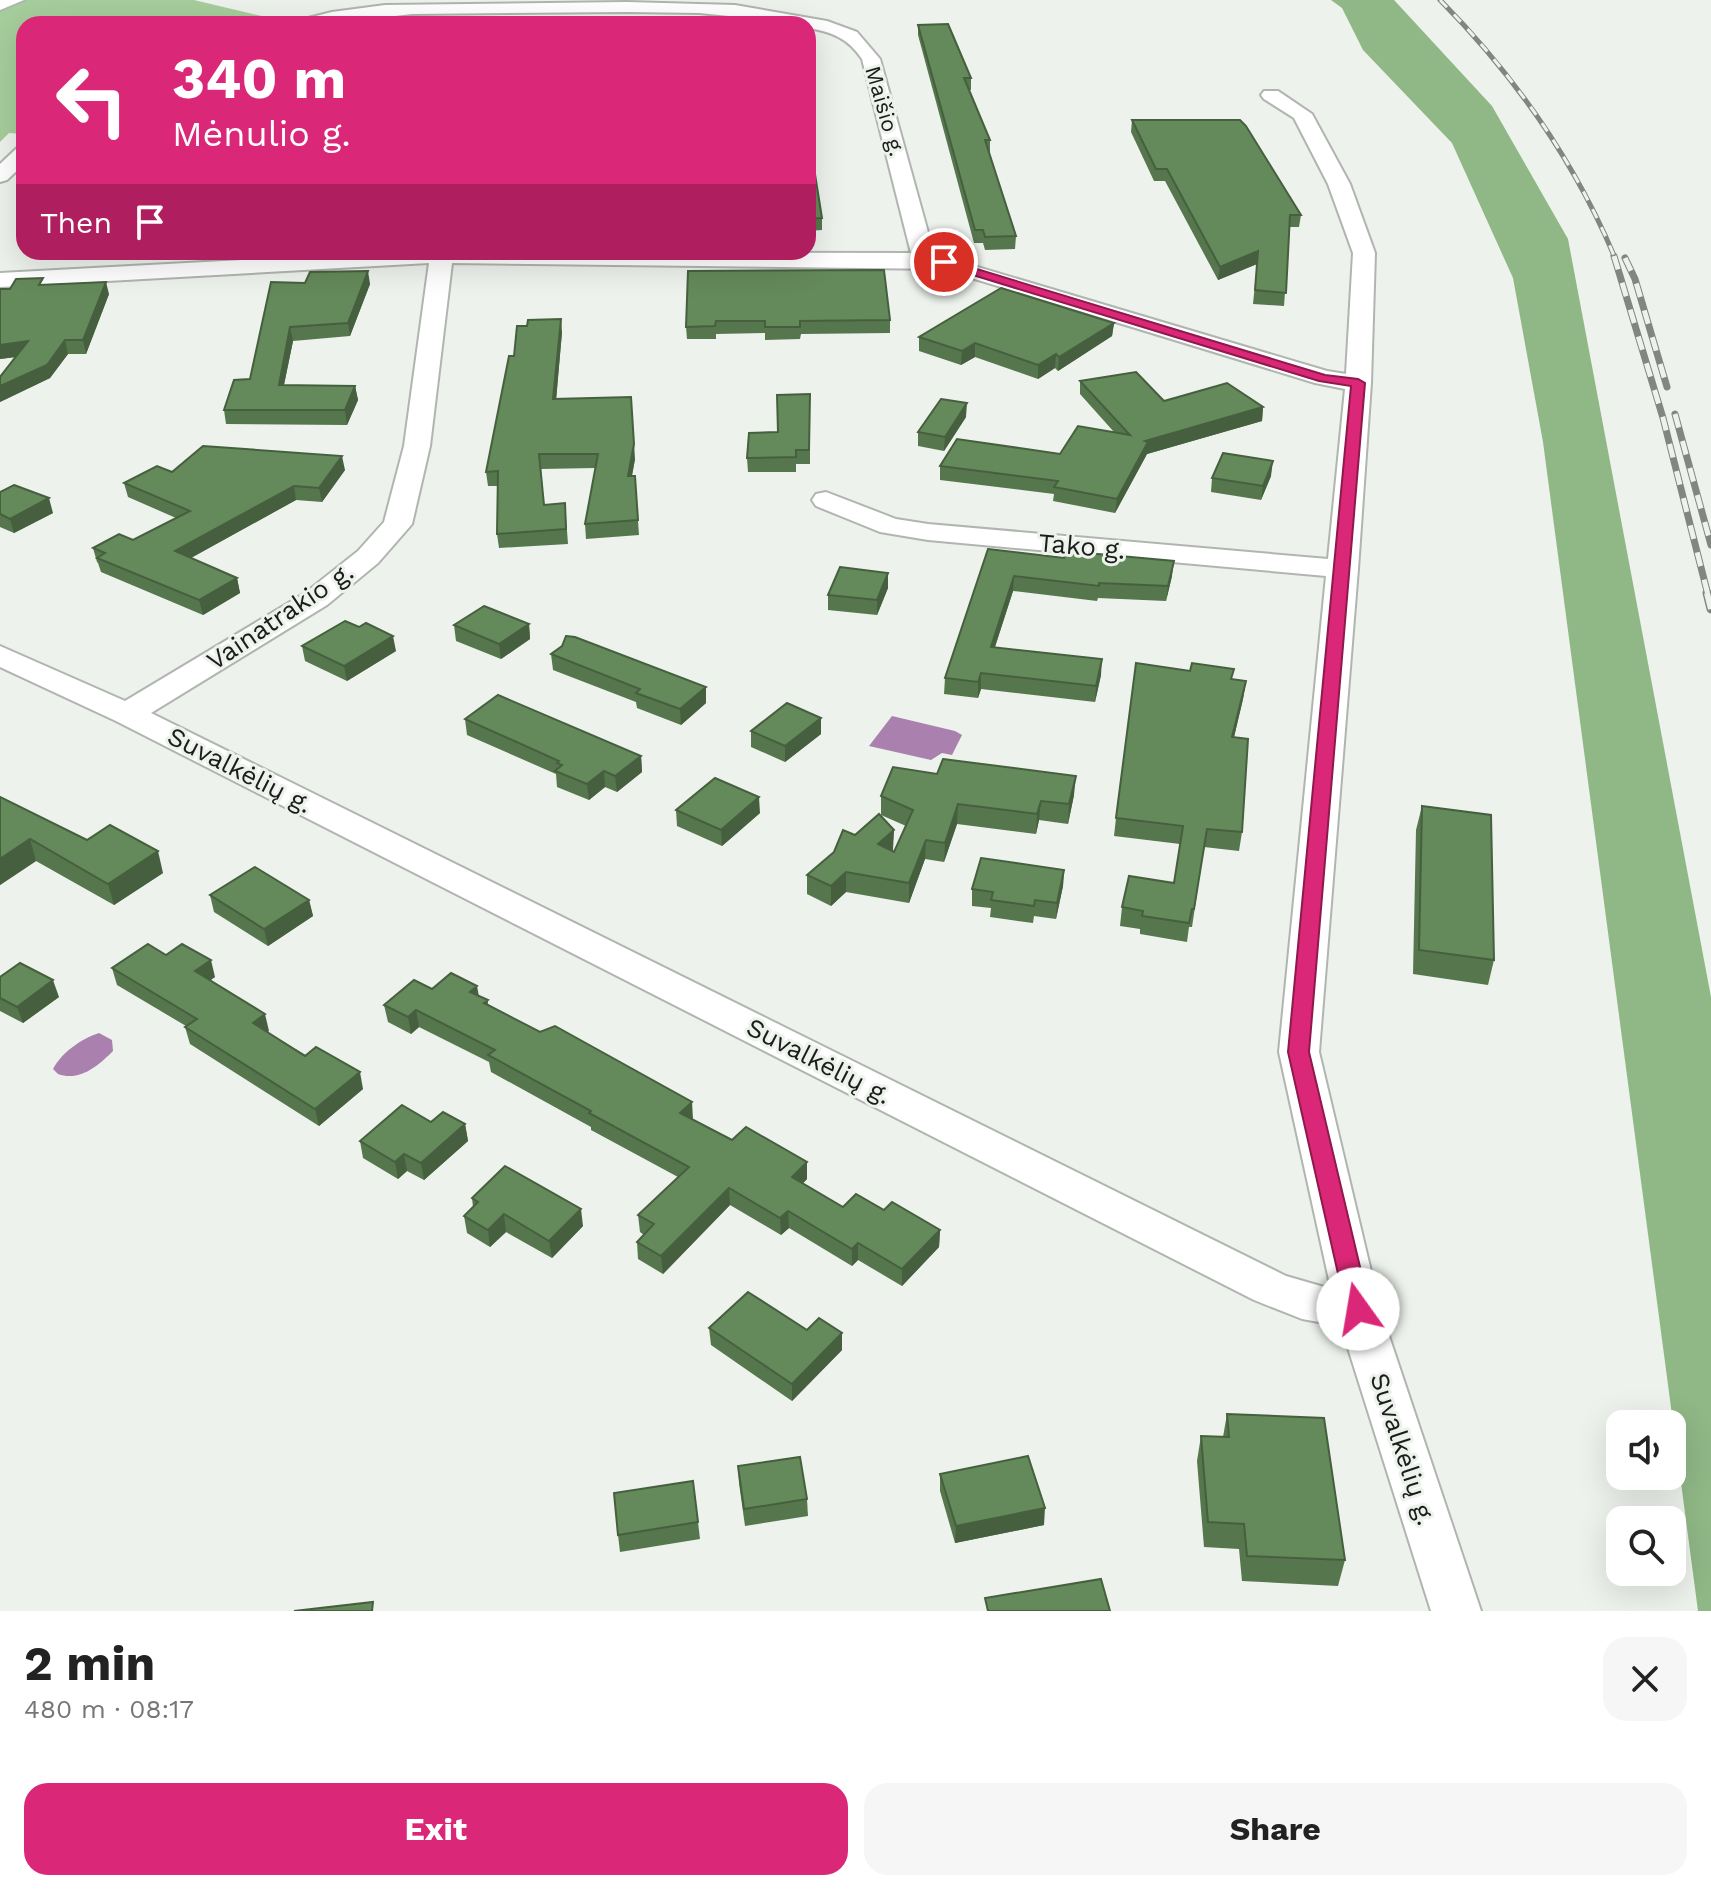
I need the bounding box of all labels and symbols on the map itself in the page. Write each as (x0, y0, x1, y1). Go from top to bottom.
street label: Maišio g. (860, 63, 910, 159)
pin (910, 228, 978, 296)
street label: Tako g. (1037, 527, 1127, 565)
street label: Vainatrakio g. (201, 556, 359, 676)
street label: Suvalkėlių g. (163, 721, 317, 819)
street label: Suvalkėlių g. (742, 1012, 896, 1110)
position arrow (1316, 1267, 1400, 1351)
street label: Suvalkėlių g. (1364, 1369, 1442, 1529)

